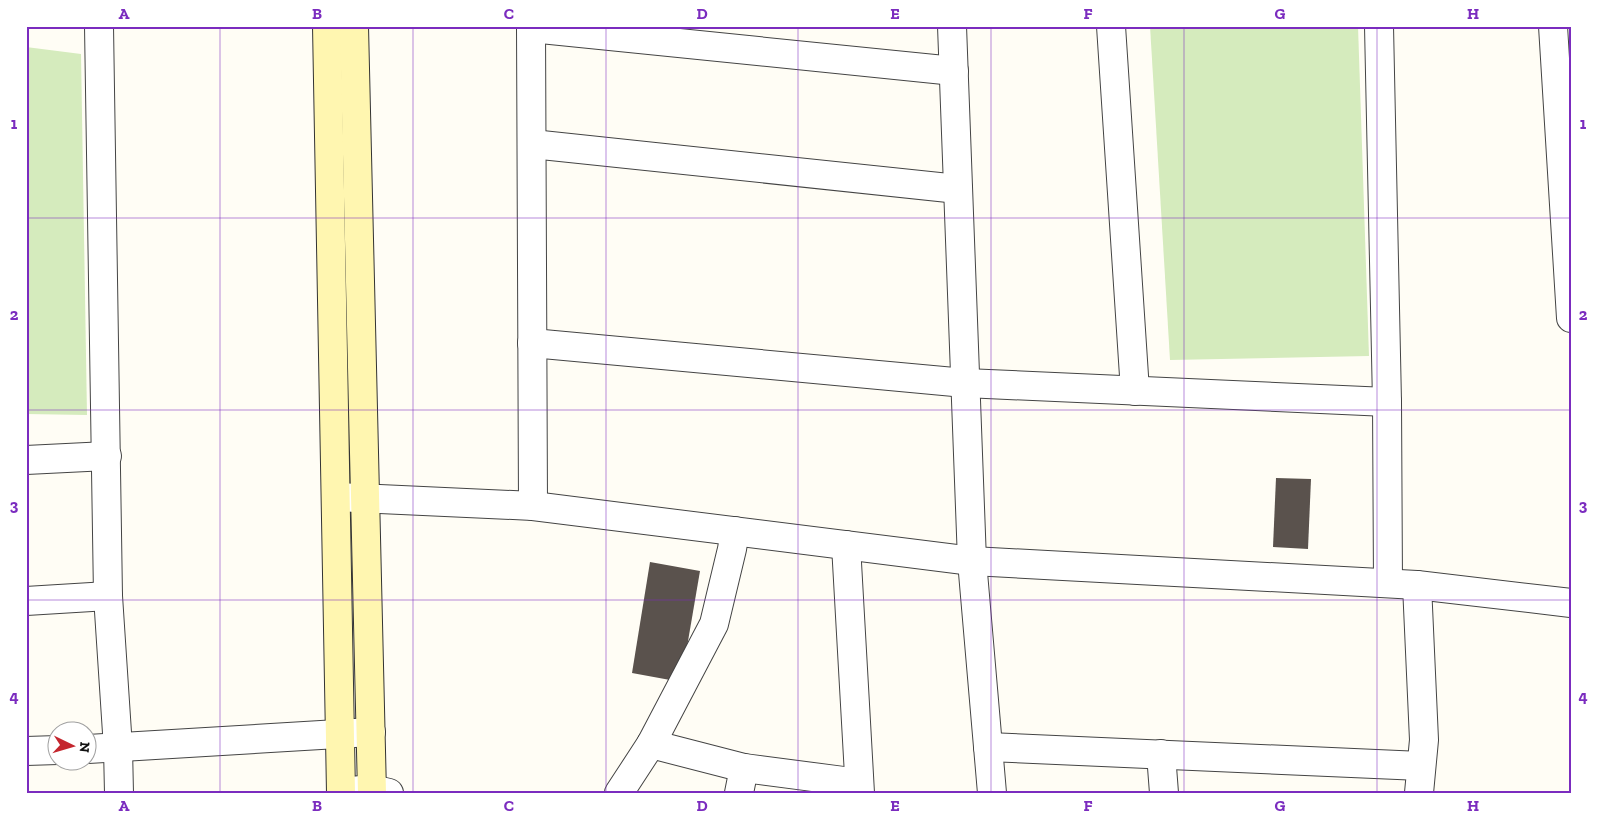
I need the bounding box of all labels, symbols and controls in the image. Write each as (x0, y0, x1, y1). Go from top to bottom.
text: A (119, 4, 130, 23)
text: B (312, 4, 322, 23)
text: C (504, 4, 514, 23)
text: D (696, 4, 708, 23)
text: E (890, 4, 900, 23)
text: F (1083, 4, 1093, 23)
text: G (1275, 4, 1286, 23)
text: H (1467, 4, 1479, 23)
text: 1 (11, 114, 18, 133)
text: 1 (1580, 114, 1587, 133)
text: 2 (10, 305, 19, 324)
text: 2 (1579, 305, 1588, 324)
text: 3 (10, 496, 19, 515)
text: 3 (1579, 496, 1588, 515)
text: 4 (9, 687, 19, 706)
text: 4 (1578, 687, 1588, 706)
north arrow (48, 722, 98, 772)
text: N (75, 741, 93, 753)
text: A (119, 796, 130, 815)
text: B (312, 796, 322, 815)
text: C (504, 796, 514, 815)
text: D (696, 796, 708, 815)
text: E (890, 796, 900, 815)
text: F (1083, 796, 1093, 815)
text: G (1275, 796, 1286, 815)
text: H (1467, 796, 1479, 815)

